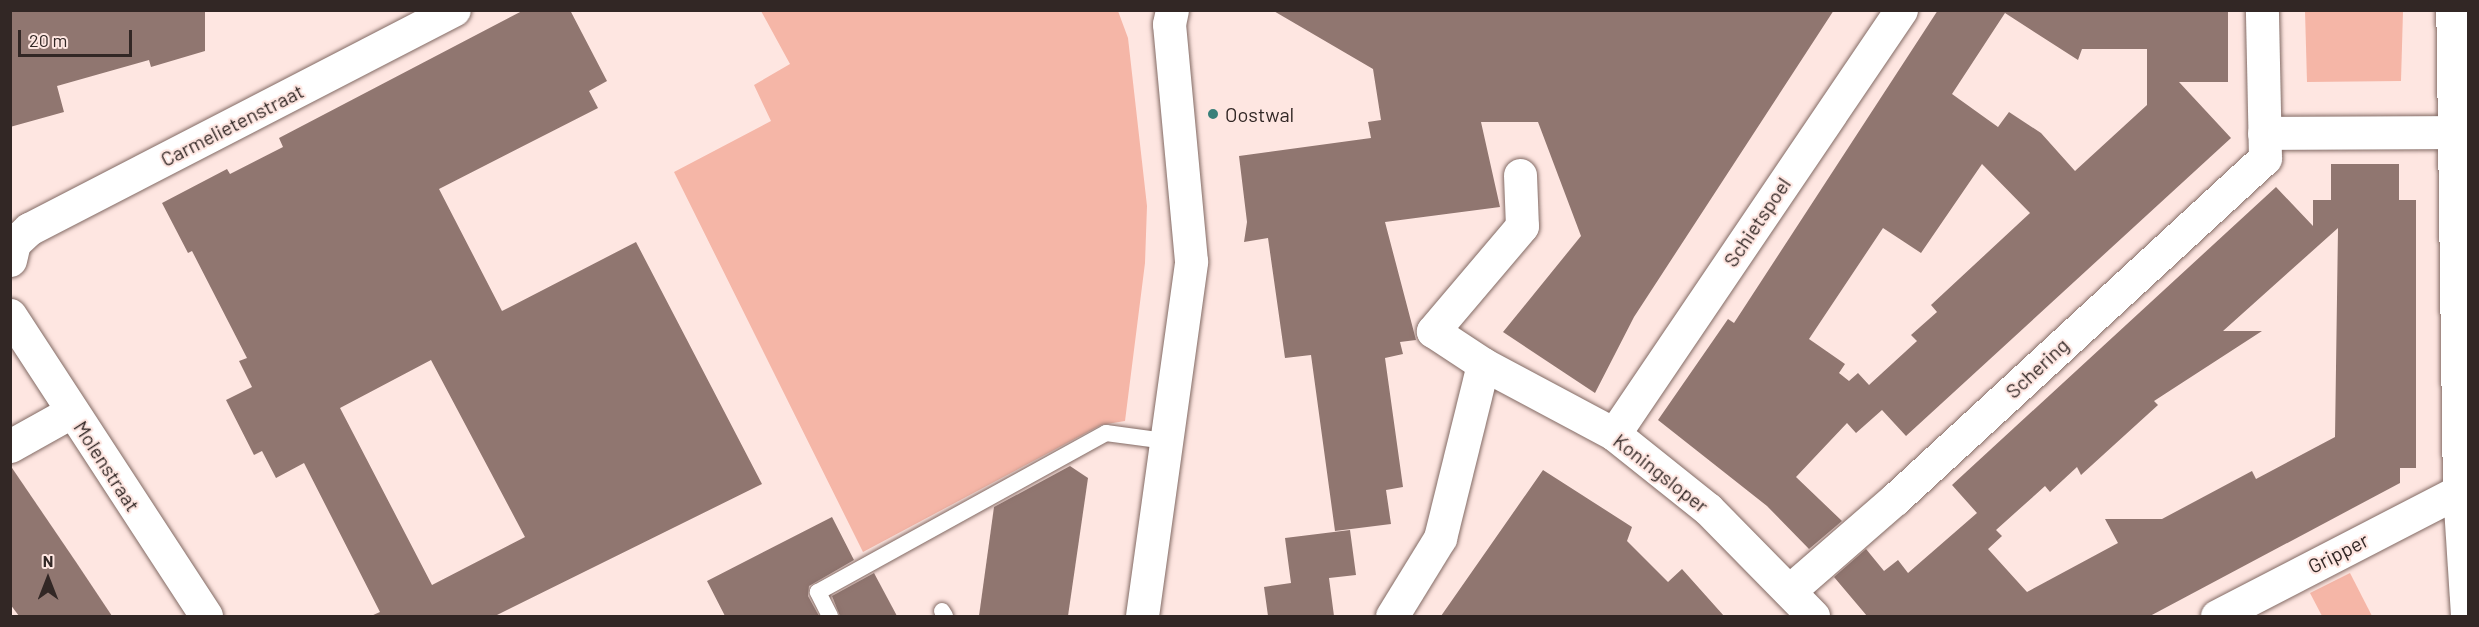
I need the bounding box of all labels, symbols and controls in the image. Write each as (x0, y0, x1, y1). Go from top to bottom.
scale bar (21, 18, 135, 56)
text: 20 m (29, 29, 67, 51)
street label: Carmelietenstraat (157, 79, 307, 171)
place label: Oostwal (1225, 102, 1294, 126)
marker: Oostwal (1206, 107, 1220, 121)
street label: Schietspoel (1718, 173, 1796, 271)
street label: Schering (2001, 333, 2073, 403)
street label: Molenstraat (69, 416, 145, 516)
street label: Koningsloper (1609, 428, 1713, 518)
street label: Gripper (2304, 528, 2372, 578)
north arrow (18, 549, 78, 609)
text: N (43, 551, 53, 570)

